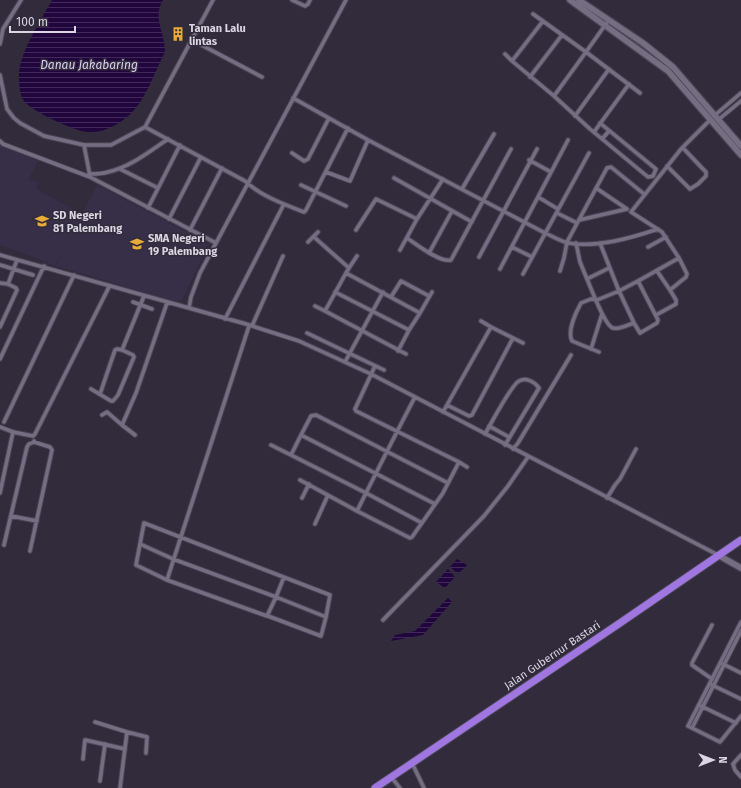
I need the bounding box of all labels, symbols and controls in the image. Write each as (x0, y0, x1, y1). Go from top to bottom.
scale bar (10, 8, 75, 34)
text: 100 m (16, 15, 48, 29)
place label: Taman Lalu lintas (189, 22, 246, 48)
building icon: Taman Lalu lintas (170, 26, 186, 42)
water label: Danau Jakabaring (40, 58, 138, 72)
place label: SD Negeri 81 Palembang (53, 209, 123, 235)
school or university icon: SD Negeri 81 Palembang (34, 213, 50, 229)
place label: SMA Negeri 19 Palembang (148, 232, 218, 258)
school or university icon: SMA Negeri 19 Palembang (129, 236, 145, 252)
street label: Jalan Gubernur Bastari (502, 618, 603, 692)
north arrow (693, 740, 733, 780)
text: N (716, 756, 729, 764)

